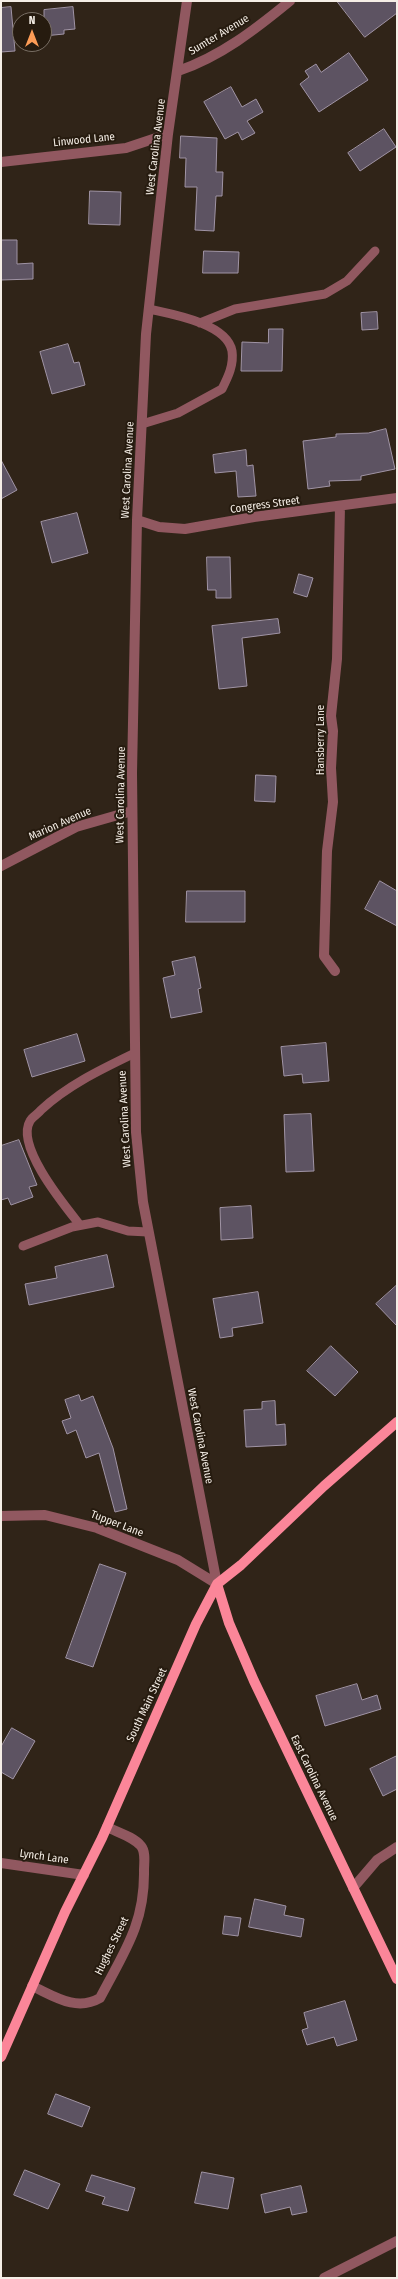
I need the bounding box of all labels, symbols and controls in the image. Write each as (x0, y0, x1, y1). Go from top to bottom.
north arrow (12, 12, 52, 52)
street label: Sumter Avenue (186, 12, 252, 58)
text: N (29, 14, 35, 27)
street label: West Carolina Avenue (144, 98, 168, 196)
street label: Linwood Lane (52, 130, 116, 150)
street label: West Carolina Avenue (119, 421, 137, 519)
street label: Congress Street (229, 494, 301, 516)
street label: Hansberry Lane (314, 705, 328, 775)
street label: West Carolina Avenue (114, 746, 128, 844)
street label: Marion Avenue (27, 804, 93, 844)
street label: West Carolina Avenue (116, 1070, 134, 1168)
street label: West Carolina Avenue (184, 1387, 216, 1485)
street label: Tupper Lane (89, 1508, 145, 1540)
street label: South Main Street (124, 1666, 170, 1744)
street label: East Carolina Avenue (287, 1733, 341, 1823)
street label: Lynch Lane (19, 1847, 69, 1867)
street label: Hughes Street (92, 1915, 132, 1977)

